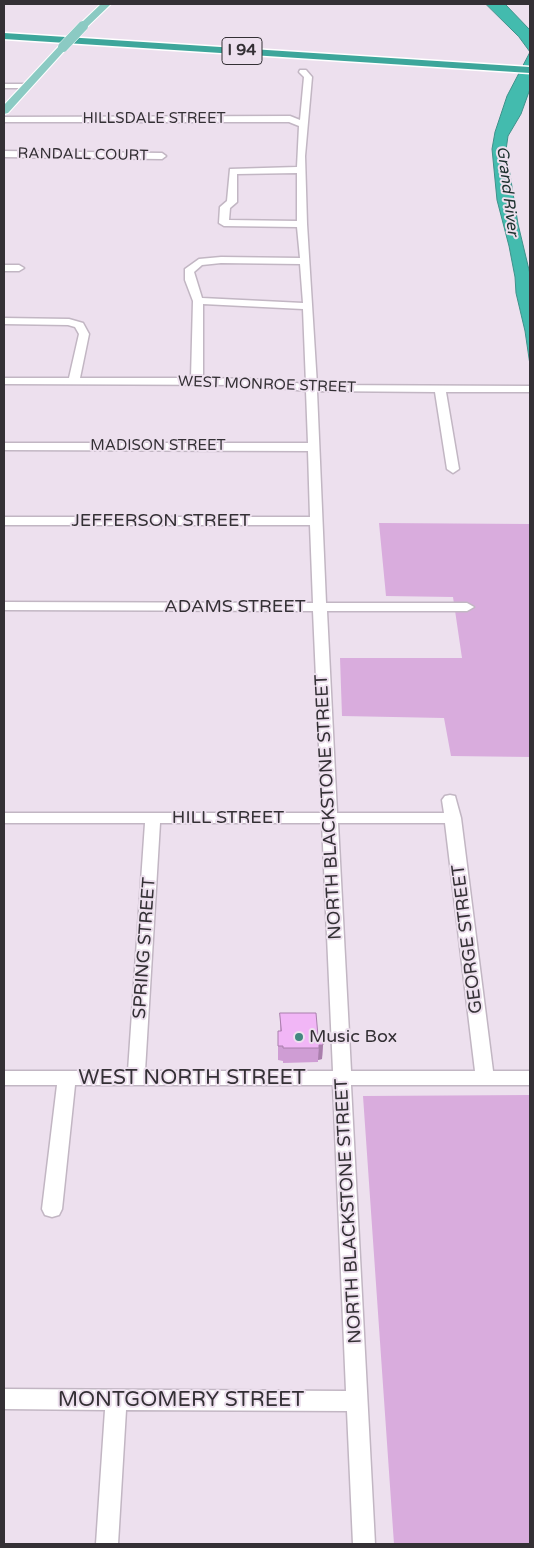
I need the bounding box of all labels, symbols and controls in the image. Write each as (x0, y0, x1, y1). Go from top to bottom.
road number: I 94 (222, 37, 262, 64)
street label: HILLSDALE STREET (82, 110, 226, 128)
street label: RANDALL COURT (17, 145, 149, 165)
water label: Grand River (492, 145, 522, 237)
street label: WEST MONROE STREET (178, 373, 356, 397)
street label: MADISON STREET (90, 437, 226, 455)
street label: JEFFERSON STREET (71, 510, 251, 532)
street label: ADAMS STREET (164, 596, 306, 618)
street label: NORTH BLACKSTONE STREET (311, 674, 347, 940)
street label: HILL STREET (172, 807, 284, 829)
street label: GEORGE STREET (448, 863, 488, 1015)
street label: SPRING STREET (129, 876, 161, 1020)
place label: Music Box (309, 1026, 397, 1048)
marker: Music Box (293, 1031, 305, 1043)
street label: WEST NORTH STREET (78, 1065, 306, 1091)
street label: NORTH BLACKSTONE STREET (331, 1078, 367, 1344)
street label: MONTGOMERY STREET (58, 1387, 304, 1413)

